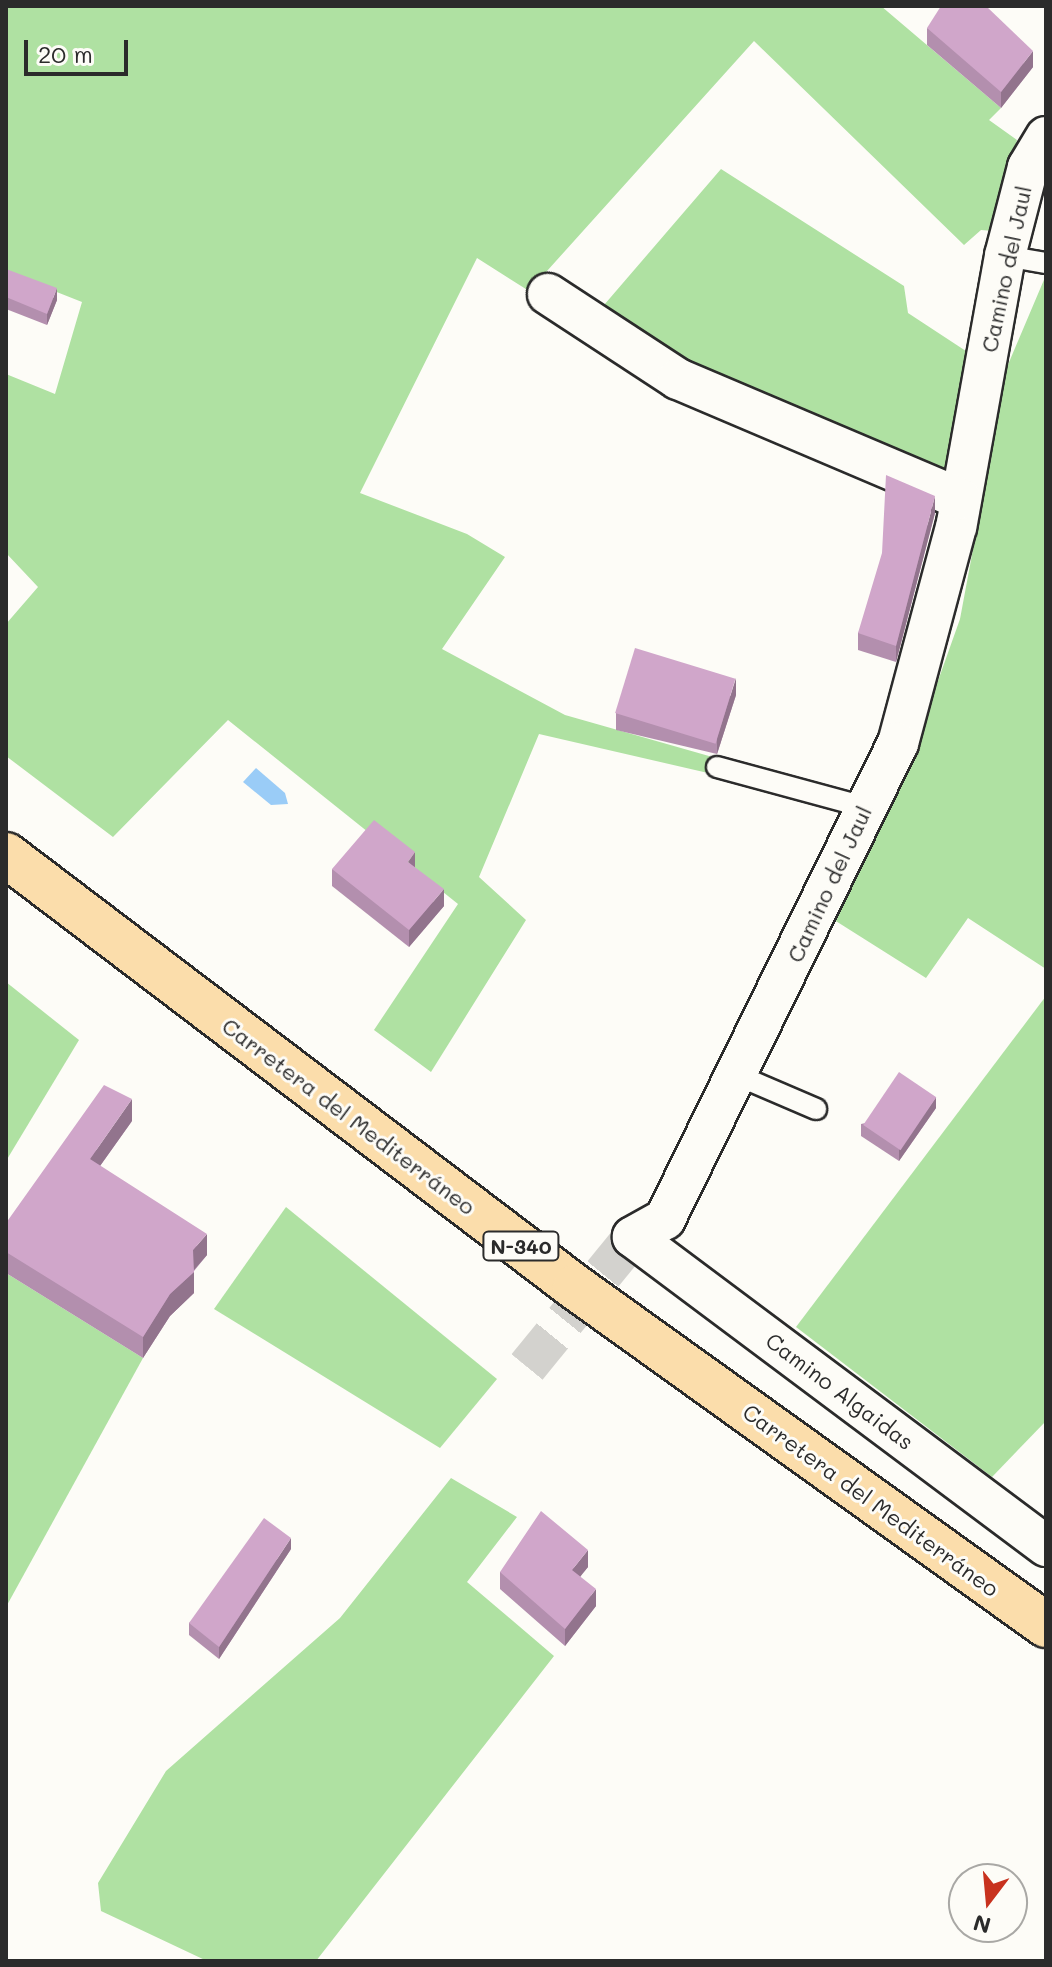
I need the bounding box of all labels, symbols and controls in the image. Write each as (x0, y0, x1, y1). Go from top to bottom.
scale bar (28, 24, 132, 74)
text: 20 m (38, 38, 93, 69)
street label: Camino del Jaul (975, 183, 1037, 355)
street label: Camino del Jaul (781, 802, 877, 966)
street label: Carretera del Mediterráneo (217, 1012, 481, 1220)
road number: N-340 (481, 1230, 561, 1262)
street label: Camino Algaidas (761, 1327, 919, 1455)
street label: Carretera del Mediterráneo (738, 1398, 1004, 1602)
north arrow (948, 1863, 1028, 1943)
text: N (970, 1908, 994, 1941)

